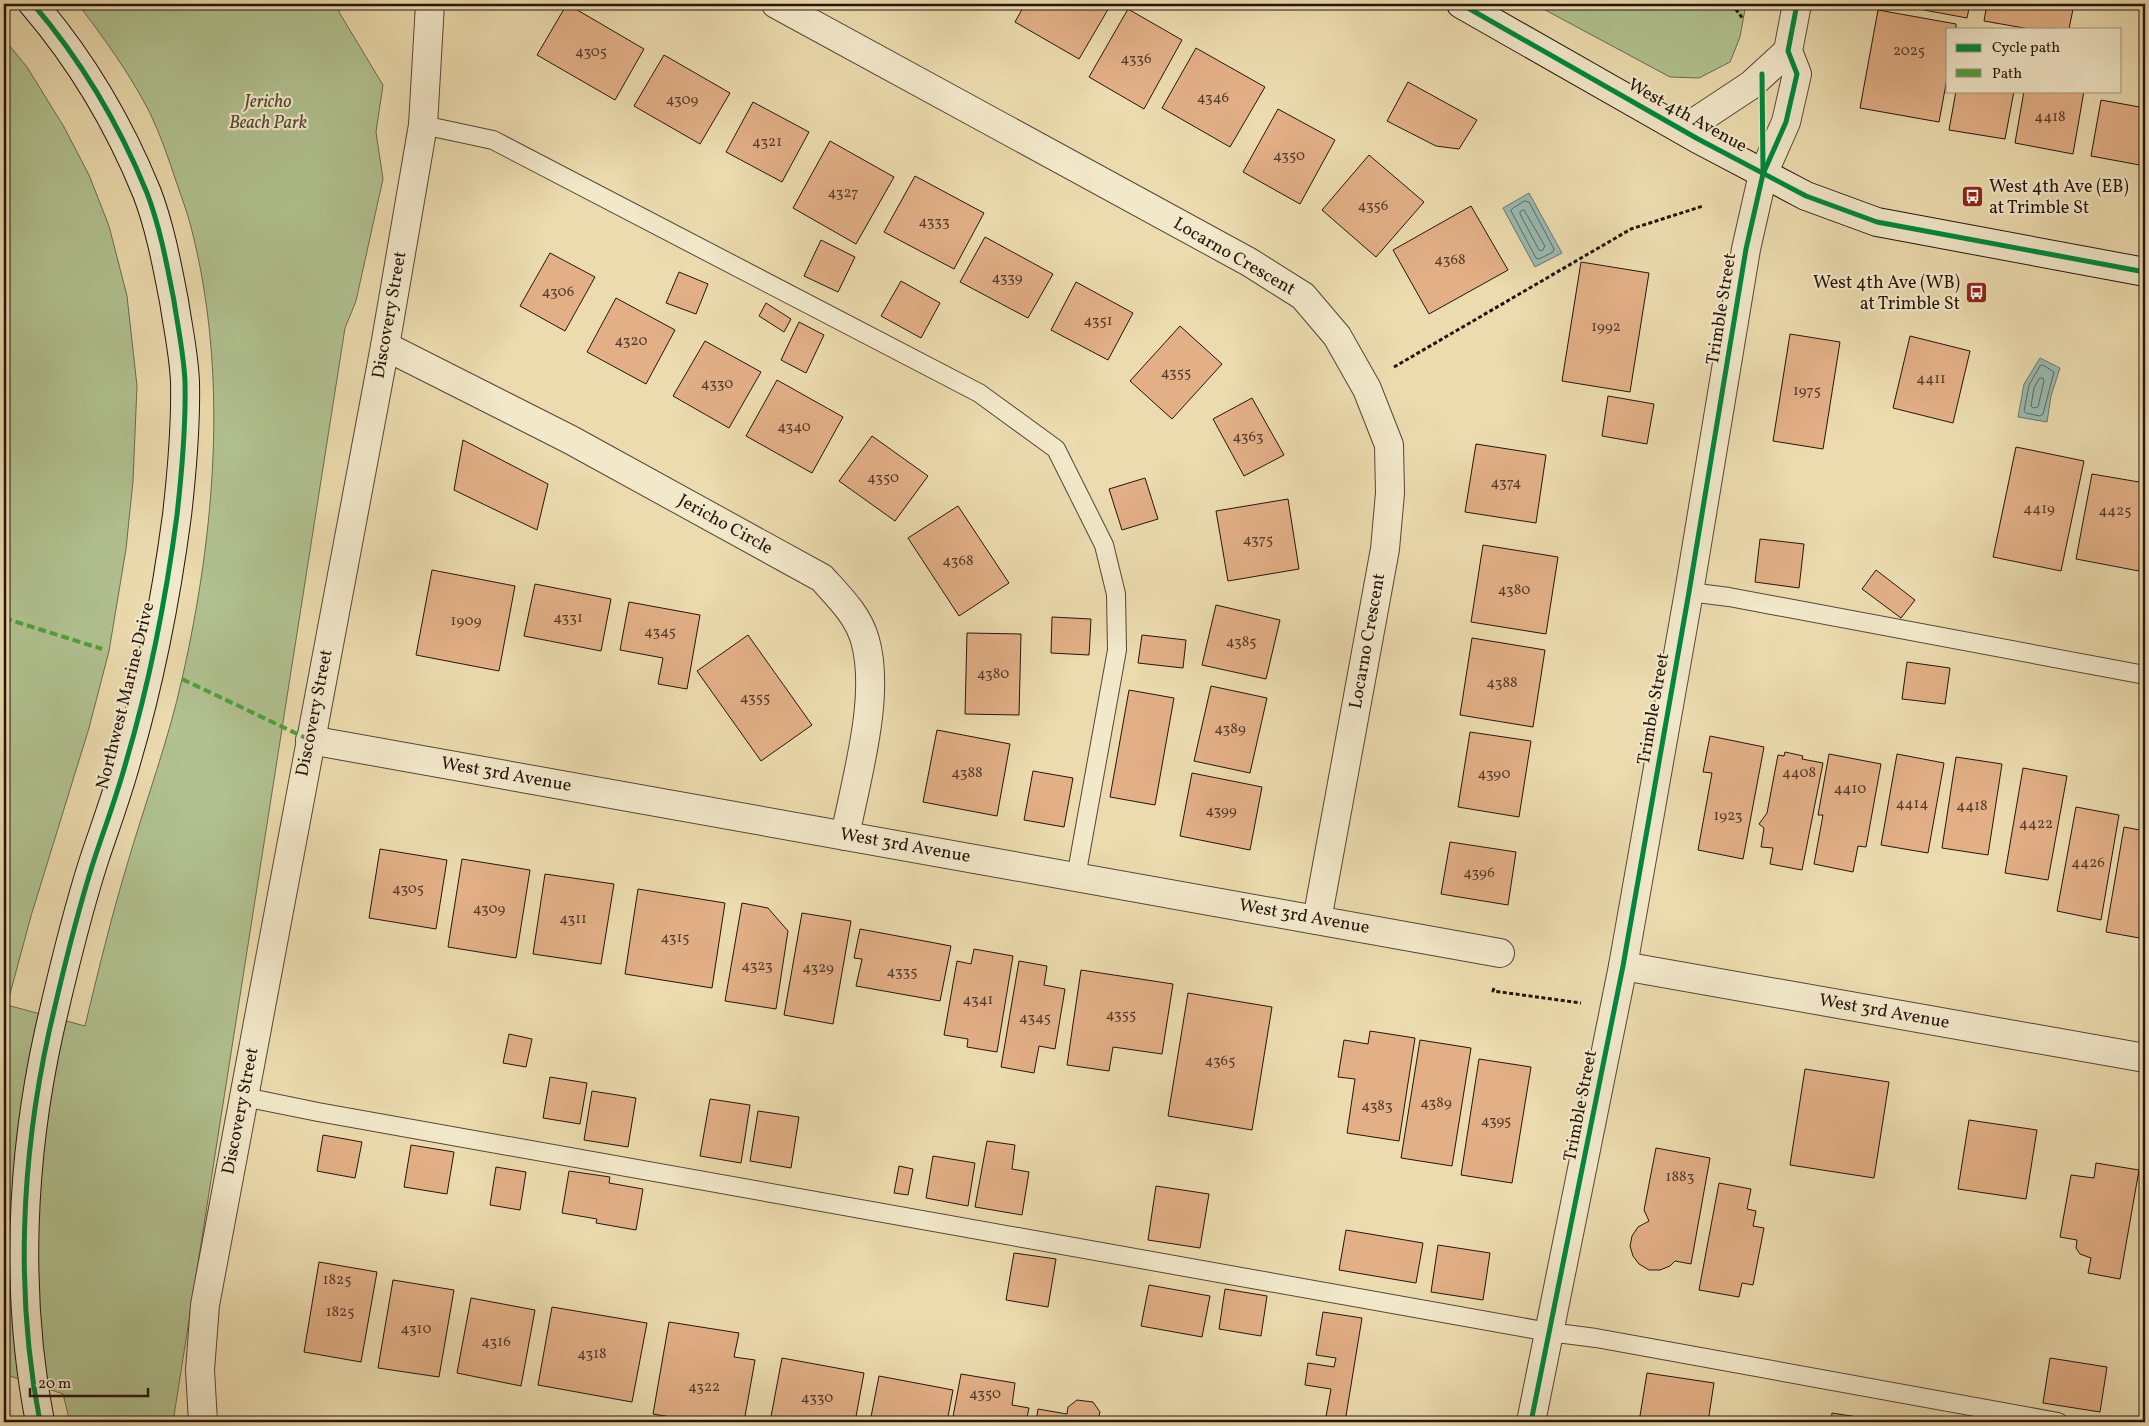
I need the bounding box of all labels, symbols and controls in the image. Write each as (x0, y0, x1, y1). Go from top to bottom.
legend (1946, 28, 2122, 92)
text: Cycle path (1992, 38, 2060, 59)
house number: 2025 (1893, 41, 1925, 62)
house number: 4305 (575, 42, 607, 63)
house number: 4336 (1120, 49, 1152, 70)
text: Path (1992, 64, 2022, 85)
street label: West 4th Avenue (1623, 73, 1751, 159)
house number: 4346 (1197, 88, 1229, 109)
park label: Jericho Beach Park (229, 90, 307, 136)
house number: 4309 (666, 90, 699, 111)
house number: 4418 (2034, 107, 2066, 128)
house number: 4321 (752, 132, 782, 153)
house number: 4350 (1273, 146, 1305, 167)
place label: West 4th Ave (EB) at Trimble St (1989, 175, 2129, 221)
house number: 4327 (827, 183, 859, 204)
bus stop icon: West 4th Ave (EB) at Trimble St (1961, 185, 1985, 209)
house number: 4356 (1358, 196, 1388, 217)
house number: 4333 (918, 212, 950, 233)
street label: Locarno Crescent (1168, 212, 1300, 302)
street label: Discovery Street (366, 249, 414, 381)
house number: 4368 (1434, 250, 1466, 271)
street label: Trimble Street (1701, 251, 1743, 367)
house number: 4339 (991, 268, 1023, 289)
place label: West 4th Ave (WB) at Trimble St (1813, 271, 1960, 317)
bus stop icon: West 4th Ave (WB) at Trimble St (1964, 281, 1988, 305)
house number: 4306 (542, 282, 574, 303)
house number: 4351 (1083, 311, 1113, 332)
house number: 1992 (1591, 317, 1621, 338)
house number: 4320 (615, 331, 647, 352)
house number: 4355 (1161, 363, 1191, 384)
house number: 4411 (1916, 369, 1946, 390)
house number: 4330 (701, 374, 733, 395)
house number: 1975 (1793, 381, 1821, 402)
house number: 4340 (777, 417, 811, 438)
house number: 4363 (1232, 427, 1264, 448)
house number: 4350 (867, 468, 899, 489)
house number: 4374 (1491, 473, 1521, 494)
street label: Jericho Circle (673, 489, 777, 561)
house number: 4419 (2023, 499, 2055, 520)
house number: 4425 (2098, 501, 2132, 522)
house number: 4375 (1243, 530, 1273, 551)
house number: 4368 (942, 551, 974, 572)
street label: Locarno Crescent (1344, 571, 1392, 711)
house number: 4380 (1498, 580, 1530, 601)
street label: Northwest Marine Drive (91, 600, 161, 792)
house number: 4331 (553, 608, 583, 629)
house number: 1909 (451, 611, 482, 632)
house number: 4345 (644, 622, 676, 643)
house number: 4385 (1226, 632, 1256, 653)
street label: Discovery Street (290, 647, 340, 779)
street label: Trimble Street (1632, 651, 1676, 767)
house number: 4380 (977, 664, 1009, 685)
house number: 4388 (1486, 673, 1518, 694)
house number: 4355 (740, 688, 770, 709)
house number: 4389 (1214, 719, 1246, 740)
street label: West 3rd Avenue (439, 751, 573, 799)
house number: 4388 (951, 763, 983, 784)
house number: 4408 (1782, 763, 1816, 784)
house number: 4390 (1478, 764, 1510, 785)
house number: 4410 (1834, 779, 1866, 800)
house number: 4414 (1896, 794, 1928, 815)
house number: 4418 (1956, 796, 1988, 817)
house number: 4399 (1205, 801, 1237, 822)
house number: 1923 (1714, 806, 1742, 827)
house number: 4422 (2019, 814, 2053, 835)
street label: West 3rd Avenue (838, 822, 972, 870)
house number: 4426 (2071, 853, 2105, 874)
house number: 4396 (1463, 863, 1495, 884)
house number: 4305 (392, 879, 424, 900)
street label: West 3rd Avenue (1237, 893, 1371, 941)
house number: 4309 (473, 899, 506, 920)
house number: 4311 (559, 909, 587, 930)
house number: 4315 (660, 928, 690, 949)
house number: 4323 (741, 956, 773, 977)
house number: 4329 (802, 958, 834, 979)
house number: 4335 (887, 962, 917, 983)
street label: West 3rd Avenue (1817, 988, 1951, 1036)
house number: 4341 (963, 990, 993, 1011)
house number: 4355 (1106, 1005, 1136, 1026)
house number: 4345 (1019, 1008, 1051, 1029)
street label: Discovery Street (216, 1045, 266, 1177)
street label: Trimble Street (1558, 1048, 1604, 1164)
house number: 4365 (1205, 1051, 1235, 1072)
house number: 4389 (1420, 1093, 1452, 1114)
house number: 4383 (1361, 1096, 1393, 1117)
house number: 4395 (1481, 1111, 1511, 1132)
house number: 1883 (1666, 1167, 1694, 1188)
house number: 1825 (323, 1270, 351, 1291)
house number: 1825 (326, 1302, 354, 1323)
house number: 4310 (401, 1319, 431, 1340)
house number: 4316 (481, 1332, 511, 1353)
house number: 4318 (577, 1344, 607, 1365)
scale bar (30, 1366, 148, 1398)
text: 20 m (38, 1374, 71, 1395)
house number: 4322 (688, 1377, 720, 1398)
house number: 4350 (969, 1384, 1001, 1405)
house number: 4330 (801, 1388, 833, 1409)

